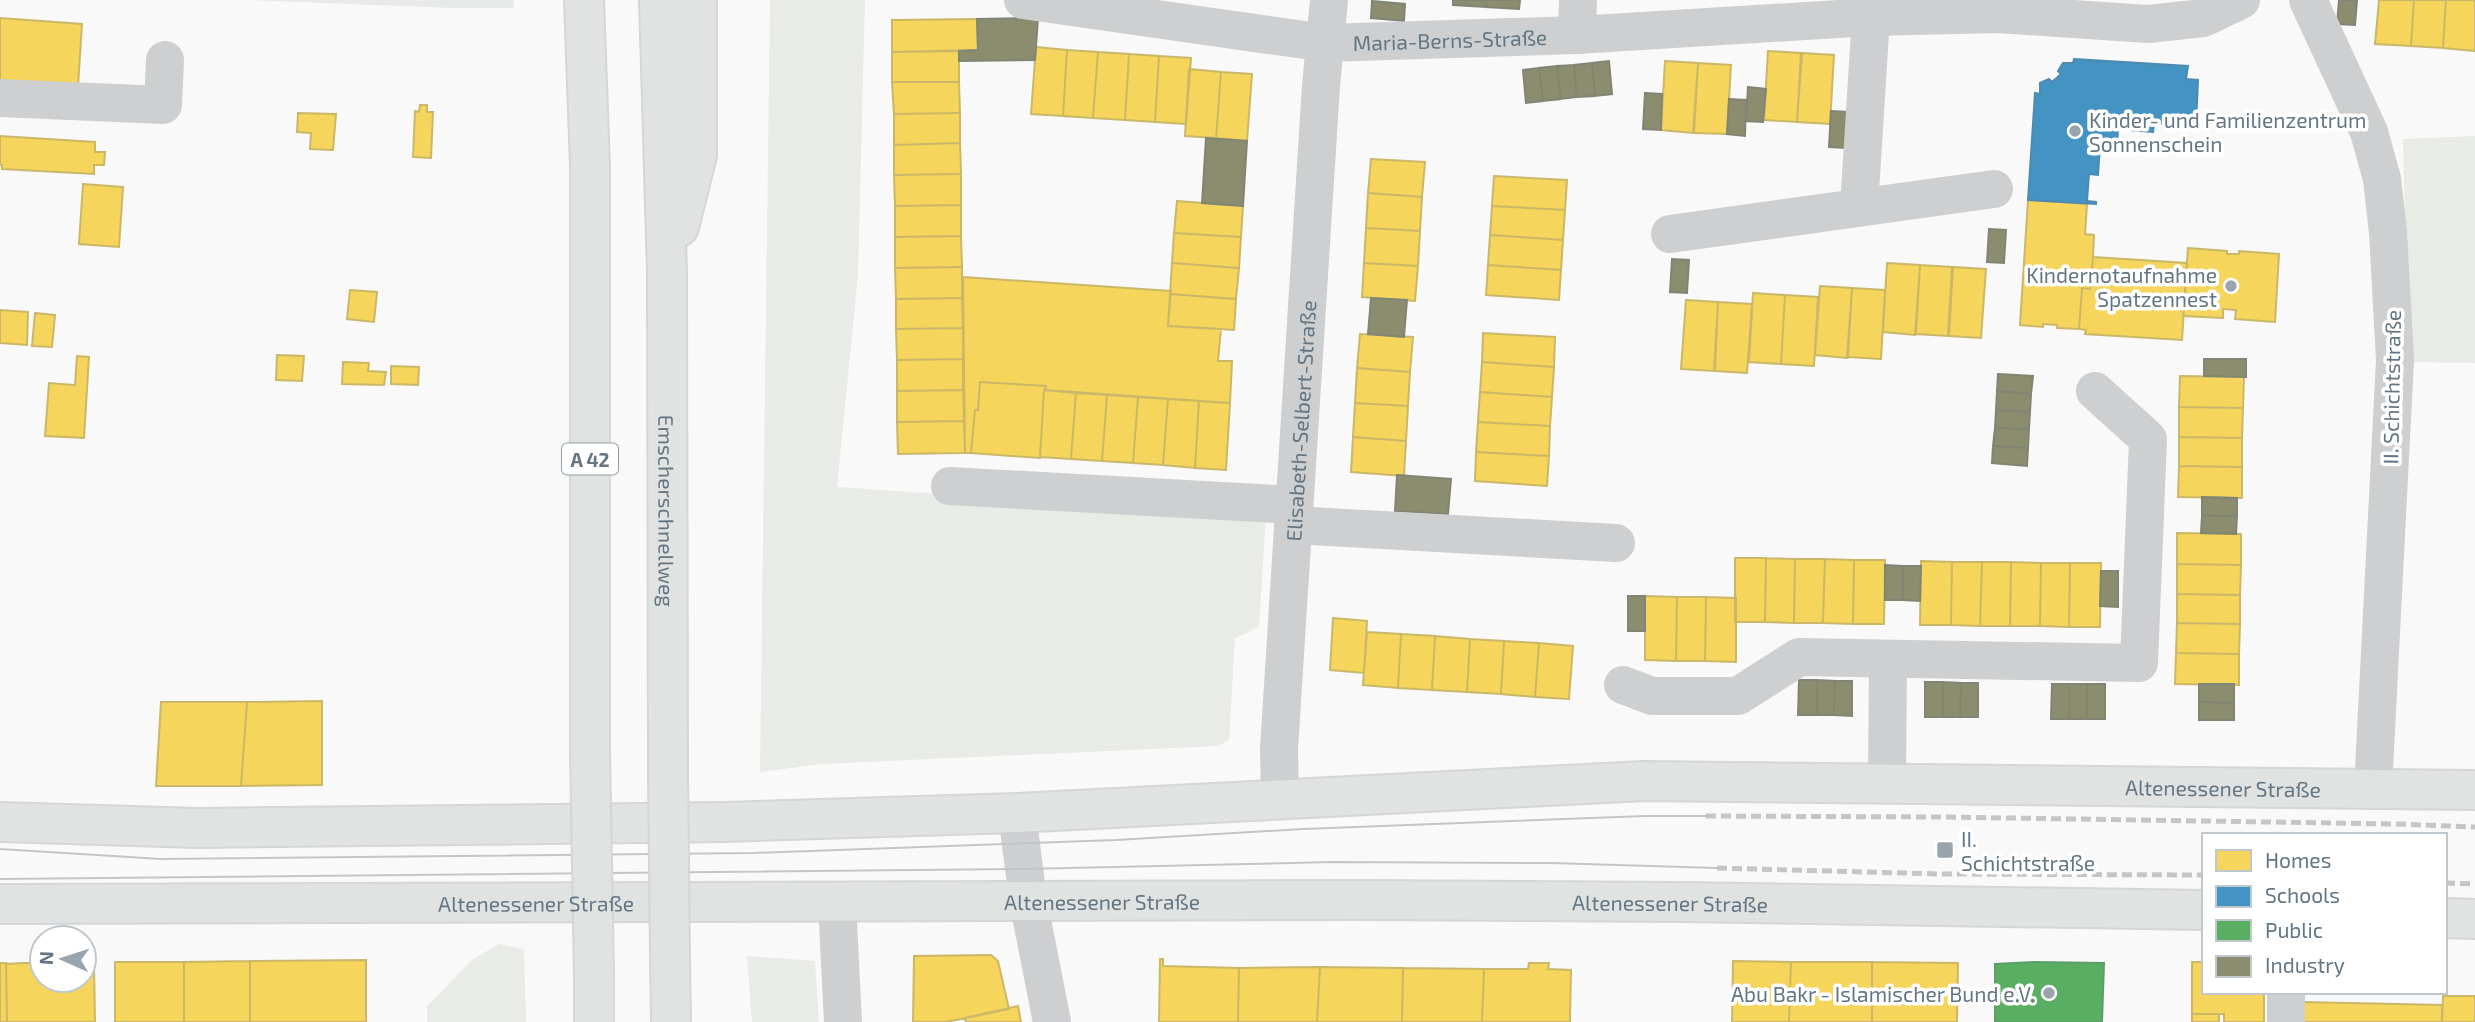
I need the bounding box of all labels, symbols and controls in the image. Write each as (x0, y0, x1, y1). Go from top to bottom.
street label: Maria-Berns-Straße (1352, 23, 1547, 55)
place label: Kinder- und Familienzentrum Sonnenschein (2089, 107, 2366, 156)
marker: Kinder- und Familienzentrum Sonnenschein (2067, 123, 2083, 139)
place label: Kindernotaufnahme Spatzennest (2026, 262, 2217, 311)
marker: Kindernotaufnahme Spatzennest (2223, 278, 2239, 294)
street label: Elisabeth-Selbert-Straße (1280, 299, 1320, 542)
street label: II. Schichtstraße (2377, 310, 2405, 464)
street label: Emscherschnellweg (655, 415, 680, 607)
road number: A 42 (562, 444, 618, 474)
street label: Altenessener Straße (2125, 774, 2321, 801)
place label: II. Schichtstraße (1961, 826, 2095, 875)
legend (2202, 833, 2447, 994)
marker: II. Schichtstraße (1935, 840, 1955, 860)
text: Homes (2265, 847, 2331, 872)
text: Schools (2265, 882, 2340, 907)
street label: Altenessener Straße (1004, 888, 1200, 914)
street label: Altenessener Straße (1572, 889, 1768, 916)
street label: Altenessener Straße (438, 890, 634, 915)
text: Public (2265, 917, 2323, 942)
north arrow (28, 924, 98, 994)
text: N (34, 951, 57, 966)
text: Industry (2265, 952, 2345, 977)
place label: Abu Bakr - Islamischer Bund e.V. (1731, 981, 2035, 1006)
marker: Abu Bakr - Islamischer Bund e.V. (2041, 985, 2057, 1001)

